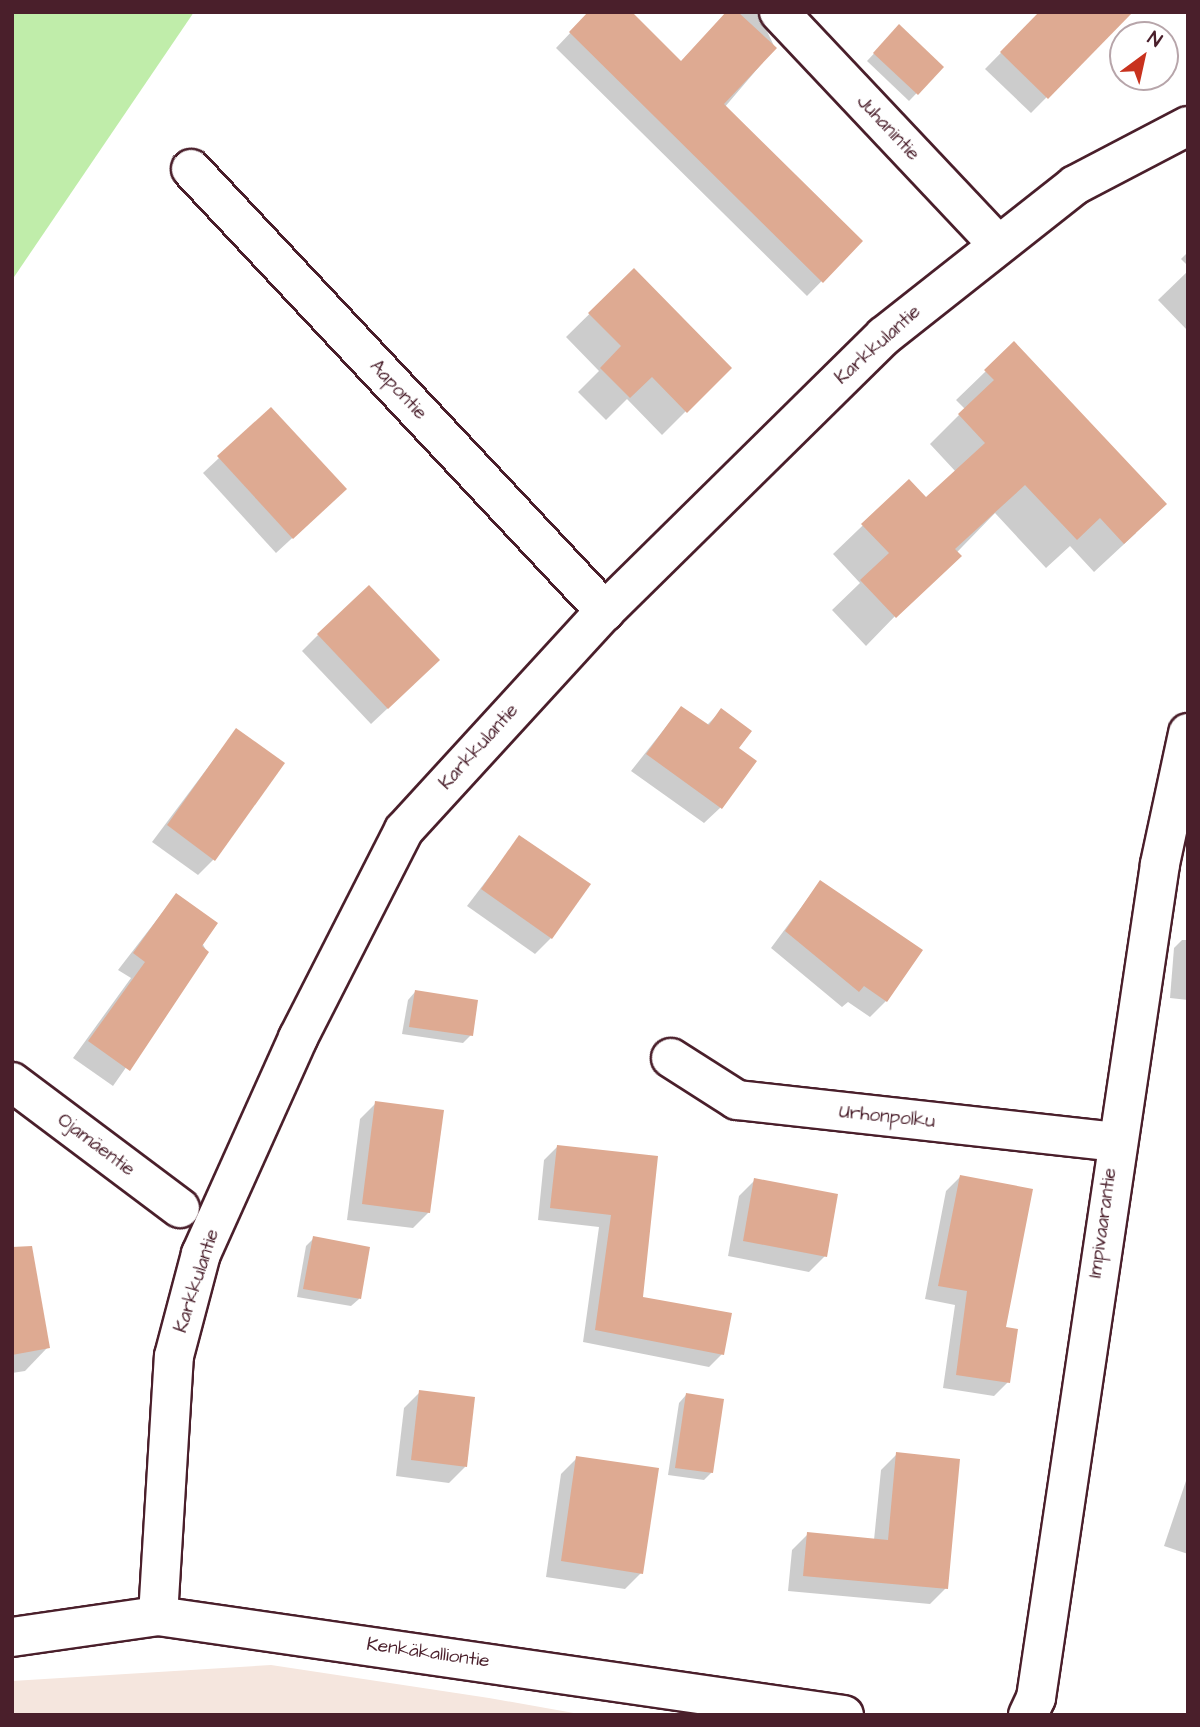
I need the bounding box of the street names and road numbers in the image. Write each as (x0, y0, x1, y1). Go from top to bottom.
street label: Juhanintie (852, 90, 924, 166)
street label: Karkkulantie (830, 301, 926, 389)
street label: Aapontie (365, 355, 431, 425)
street label: Karkkulantie (435, 699, 523, 795)
street label: Urhonpolku (838, 1101, 936, 1133)
street label: Ojamäentie (53, 1109, 139, 1181)
street label: Impivaarantie (1084, 1167, 1122, 1279)
street label: Karkkulantie (170, 1226, 224, 1336)
street label: Kenkäkalliontie (365, 1633, 491, 1673)

